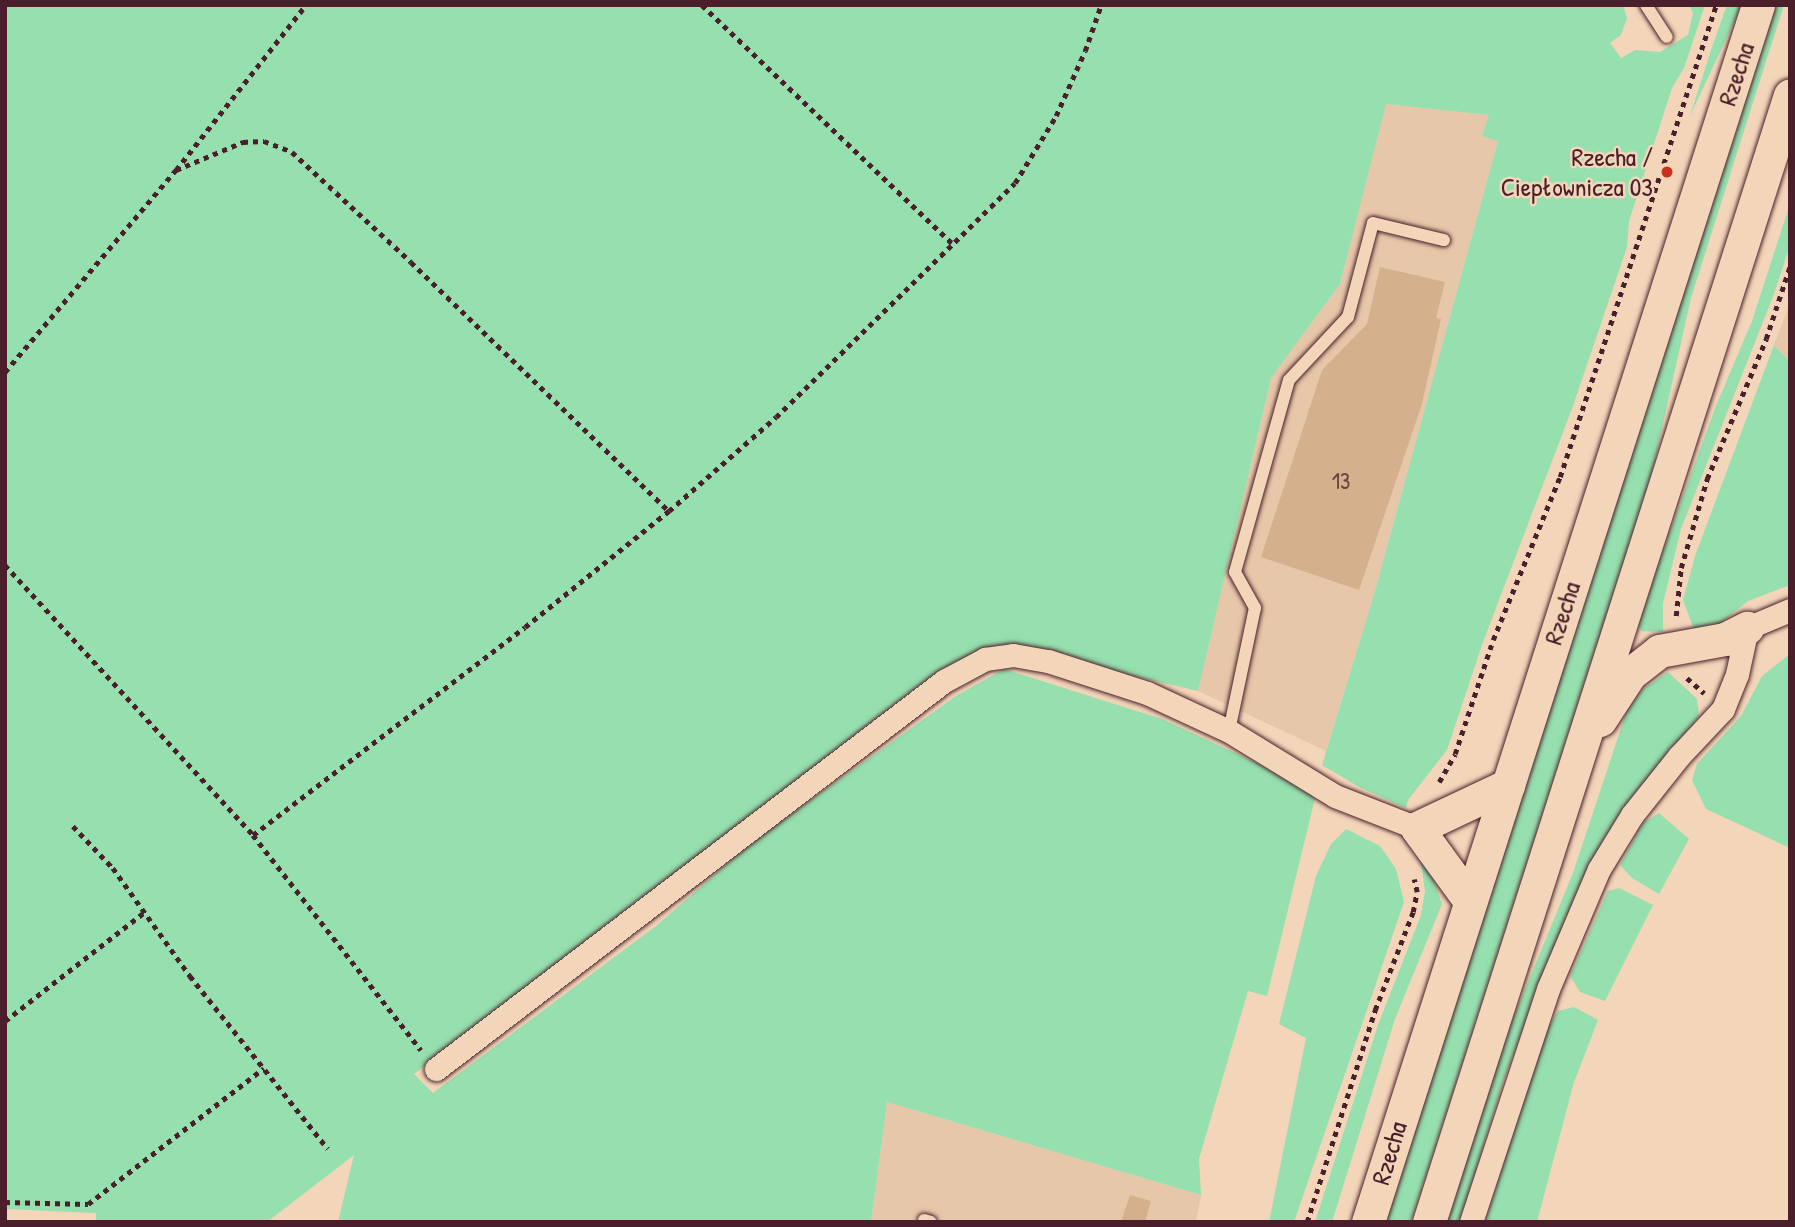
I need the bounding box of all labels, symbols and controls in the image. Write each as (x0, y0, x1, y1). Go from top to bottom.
street label: Rzecha (1711, 39, 1761, 109)
place label: Rzecha / Ciepłownicza 03 (1501, 141, 1653, 202)
marker: Rzecha / Ciepłownicza 03 (1659, 164, 1675, 180)
house number: 13 (1332, 467, 1350, 495)
street label: Rzecha (1537, 578, 1587, 648)
street label: Rzecha (1365, 1118, 1413, 1188)

